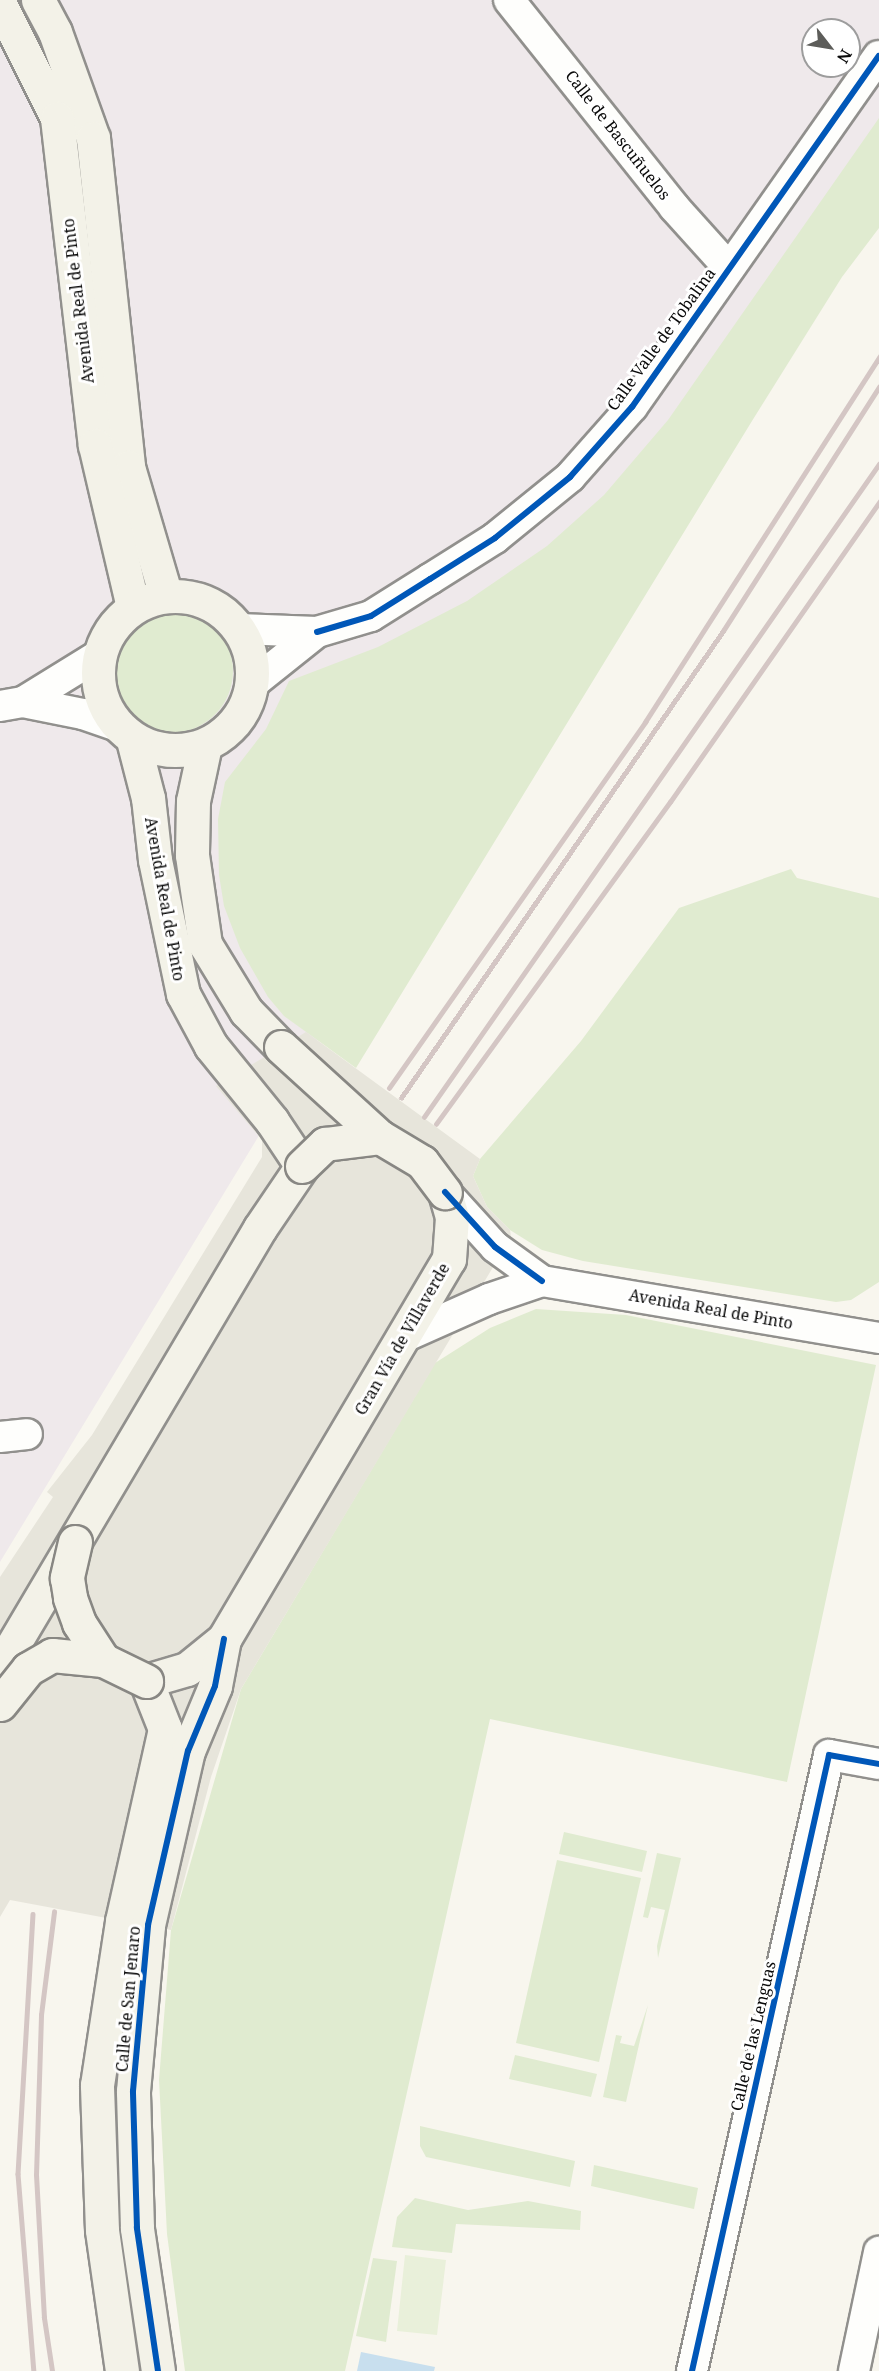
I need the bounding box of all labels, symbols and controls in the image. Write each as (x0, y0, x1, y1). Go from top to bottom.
north arrow (801, 18, 861, 78)
text: N (832, 45, 857, 67)
street label: Calle de Bascuñuelos (561, 66, 675, 204)
street label: Avenida Real de Pinto (58, 217, 98, 385)
street label: Calle Valle de Tobalina (603, 264, 719, 414)
street label: Avenida Real de Pinto (141, 815, 189, 983)
street label: Gran Vía de Villaverde (351, 1260, 453, 1418)
street label: Avenida Real de Pinto (627, 1285, 795, 1333)
street label: Calle de San Jenaro (112, 1925, 144, 2073)
street label: Calle de las Lenguas (726, 1959, 780, 2113)

